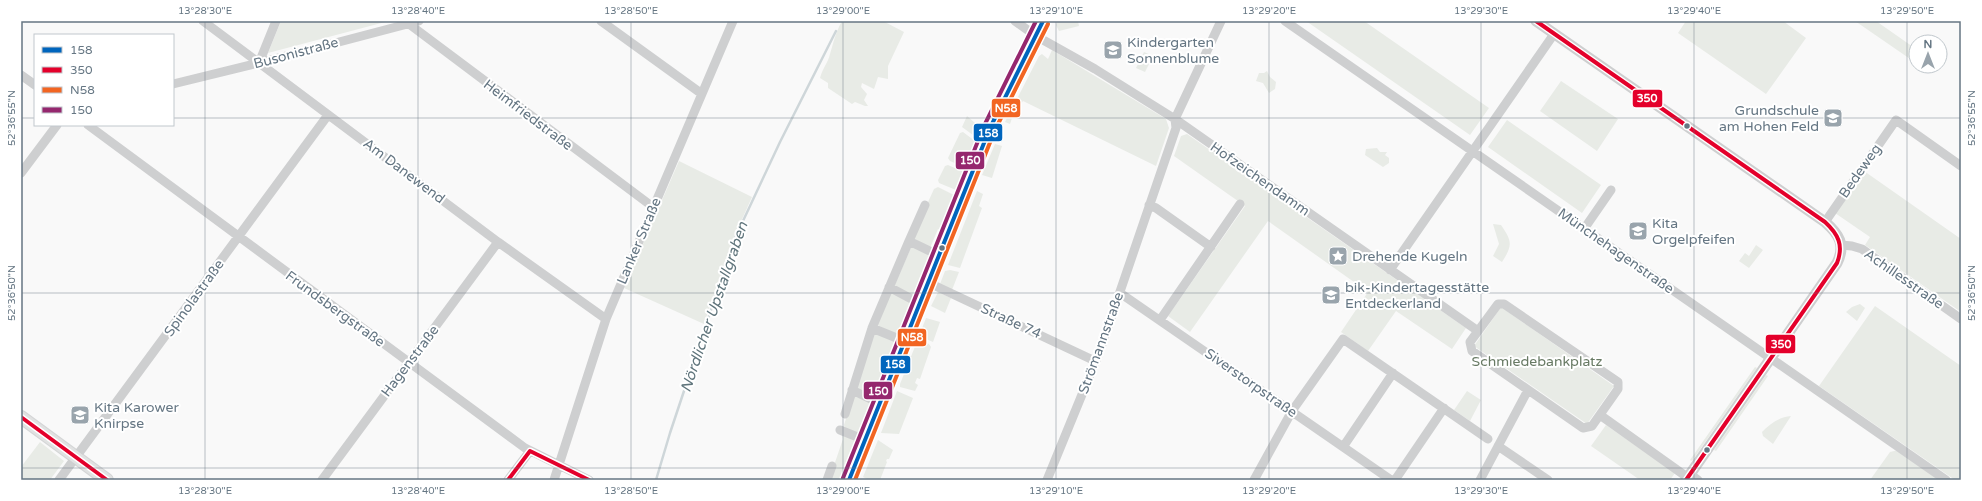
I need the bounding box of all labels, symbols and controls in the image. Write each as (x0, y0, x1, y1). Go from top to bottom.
text: 13°28'30"E (178, 5, 232, 17)
text: 13°28'40"E (391, 5, 445, 17)
text: 13°28'50"E (604, 5, 658, 17)
text: 13°29'00"E (816, 5, 870, 17)
text: 13°29'10"E (1029, 5, 1083, 17)
text: 13°29'20"E (1242, 5, 1296, 17)
text: 13°29'30"E (1454, 5, 1508, 17)
text: 13°29'40"E (1667, 5, 1721, 17)
text: 13°29'50"E (1880, 5, 1934, 17)
legend (34, 34, 174, 126)
street label: Busonistraße (252, 34, 340, 72)
place label: Kindergarten Sonnenblume (1127, 34, 1219, 67)
north arrow (1908, 34, 1948, 74)
text: N (1924, 38, 1932, 51)
school or university icon: Kindergarten Sonnenblume (1102, 39, 1124, 61)
text: 158 (70, 43, 93, 57)
text: 350 (70, 63, 93, 77)
street label: Heimfriedstraße (480, 76, 576, 154)
text: N58 (70, 83, 95, 97)
line badge: 350 (1632, 89, 1663, 108)
text: 52°36'55"N (6, 90, 18, 146)
text: 52°36'55"N (1966, 90, 1978, 146)
text: 350 (1637, 92, 1657, 105)
line badge: N58 (991, 98, 1021, 118)
text: N58 (995, 102, 1017, 115)
place label: Grundschule am Hohen Feld (1719, 102, 1819, 135)
text: 150 (70, 103, 93, 117)
school or university icon: Grundschule am Hohen Feld (1822, 107, 1844, 129)
unlabelled marker (1682, 121, 1692, 131)
line badge: 158 (973, 123, 1003, 142)
text: 158 (978, 127, 998, 140)
street label: Am Danewend (360, 135, 448, 207)
street label: Hofzeichendamm (1207, 138, 1313, 220)
street label: Bedeweg (1835, 141, 1885, 201)
line badge: 150 (955, 151, 985, 170)
text: 150 (960, 154, 980, 167)
street label: Lanker Straße (613, 195, 665, 287)
street label: Münchehagenstraße (1555, 205, 1677, 297)
place label: Kita Orgelpfeifen (1652, 215, 1735, 248)
water label: Nördlicher Upstallgraben (676, 219, 752, 394)
school or university icon: Kita Orgelpfeifen (1627, 220, 1649, 242)
unlabelled marker (937, 243, 947, 253)
place icon: Drehende Kugeln (1327, 245, 1349, 267)
street label: Achillesstraße (1861, 245, 1947, 313)
place label: Drehende Kugeln (1352, 248, 1468, 265)
street label: Spinolastraße (160, 256, 228, 340)
text: 52°36'50"N (6, 265, 18, 321)
text: 52°36'50"N (1966, 265, 1978, 321)
street label: Frundsbergstraße (282, 267, 388, 351)
place label: bik-Kindertagesstätte Entdeckerland (1345, 279, 1489, 312)
school or university icon: bik-Kindertagesstätte Entdeckerland (1320, 284, 1342, 306)
street label: Strömannstraße (1075, 290, 1127, 396)
street label: Straße 74 (978, 300, 1044, 342)
street label: Hagenstraße (378, 322, 443, 400)
line badge: N58 (897, 328, 927, 347)
text: N58 (901, 331, 923, 344)
line badge: 350 (1765, 334, 1796, 354)
text: 350 (1771, 338, 1791, 351)
street label: Siverstorpstraße (1202, 345, 1301, 421)
park label: Schmiedebankplatz (1472, 353, 1602, 370)
line badge: 158 (880, 355, 911, 374)
text: 158 (885, 358, 905, 371)
line badge: 150 (863, 381, 893, 400)
text: 150 (868, 385, 888, 398)
place label: Kita Karower Knirpse (94, 399, 179, 432)
school or university icon: Kita Karower Knirpse (69, 404, 91, 426)
unlabelled marker (1702, 445, 1712, 455)
text: 13°28'30"E (178, 485, 232, 497)
text: 13°28'40"E (391, 485, 445, 497)
text: 13°28'50"E (604, 485, 658, 497)
text: 13°29'00"E (816, 485, 870, 497)
text: 13°29'10"E (1029, 485, 1083, 497)
text: 13°29'20"E (1242, 485, 1296, 497)
text: 13°29'30"E (1454, 485, 1508, 497)
text: 13°29'40"E (1667, 485, 1721, 497)
text: 13°29'50"E (1880, 485, 1934, 497)

